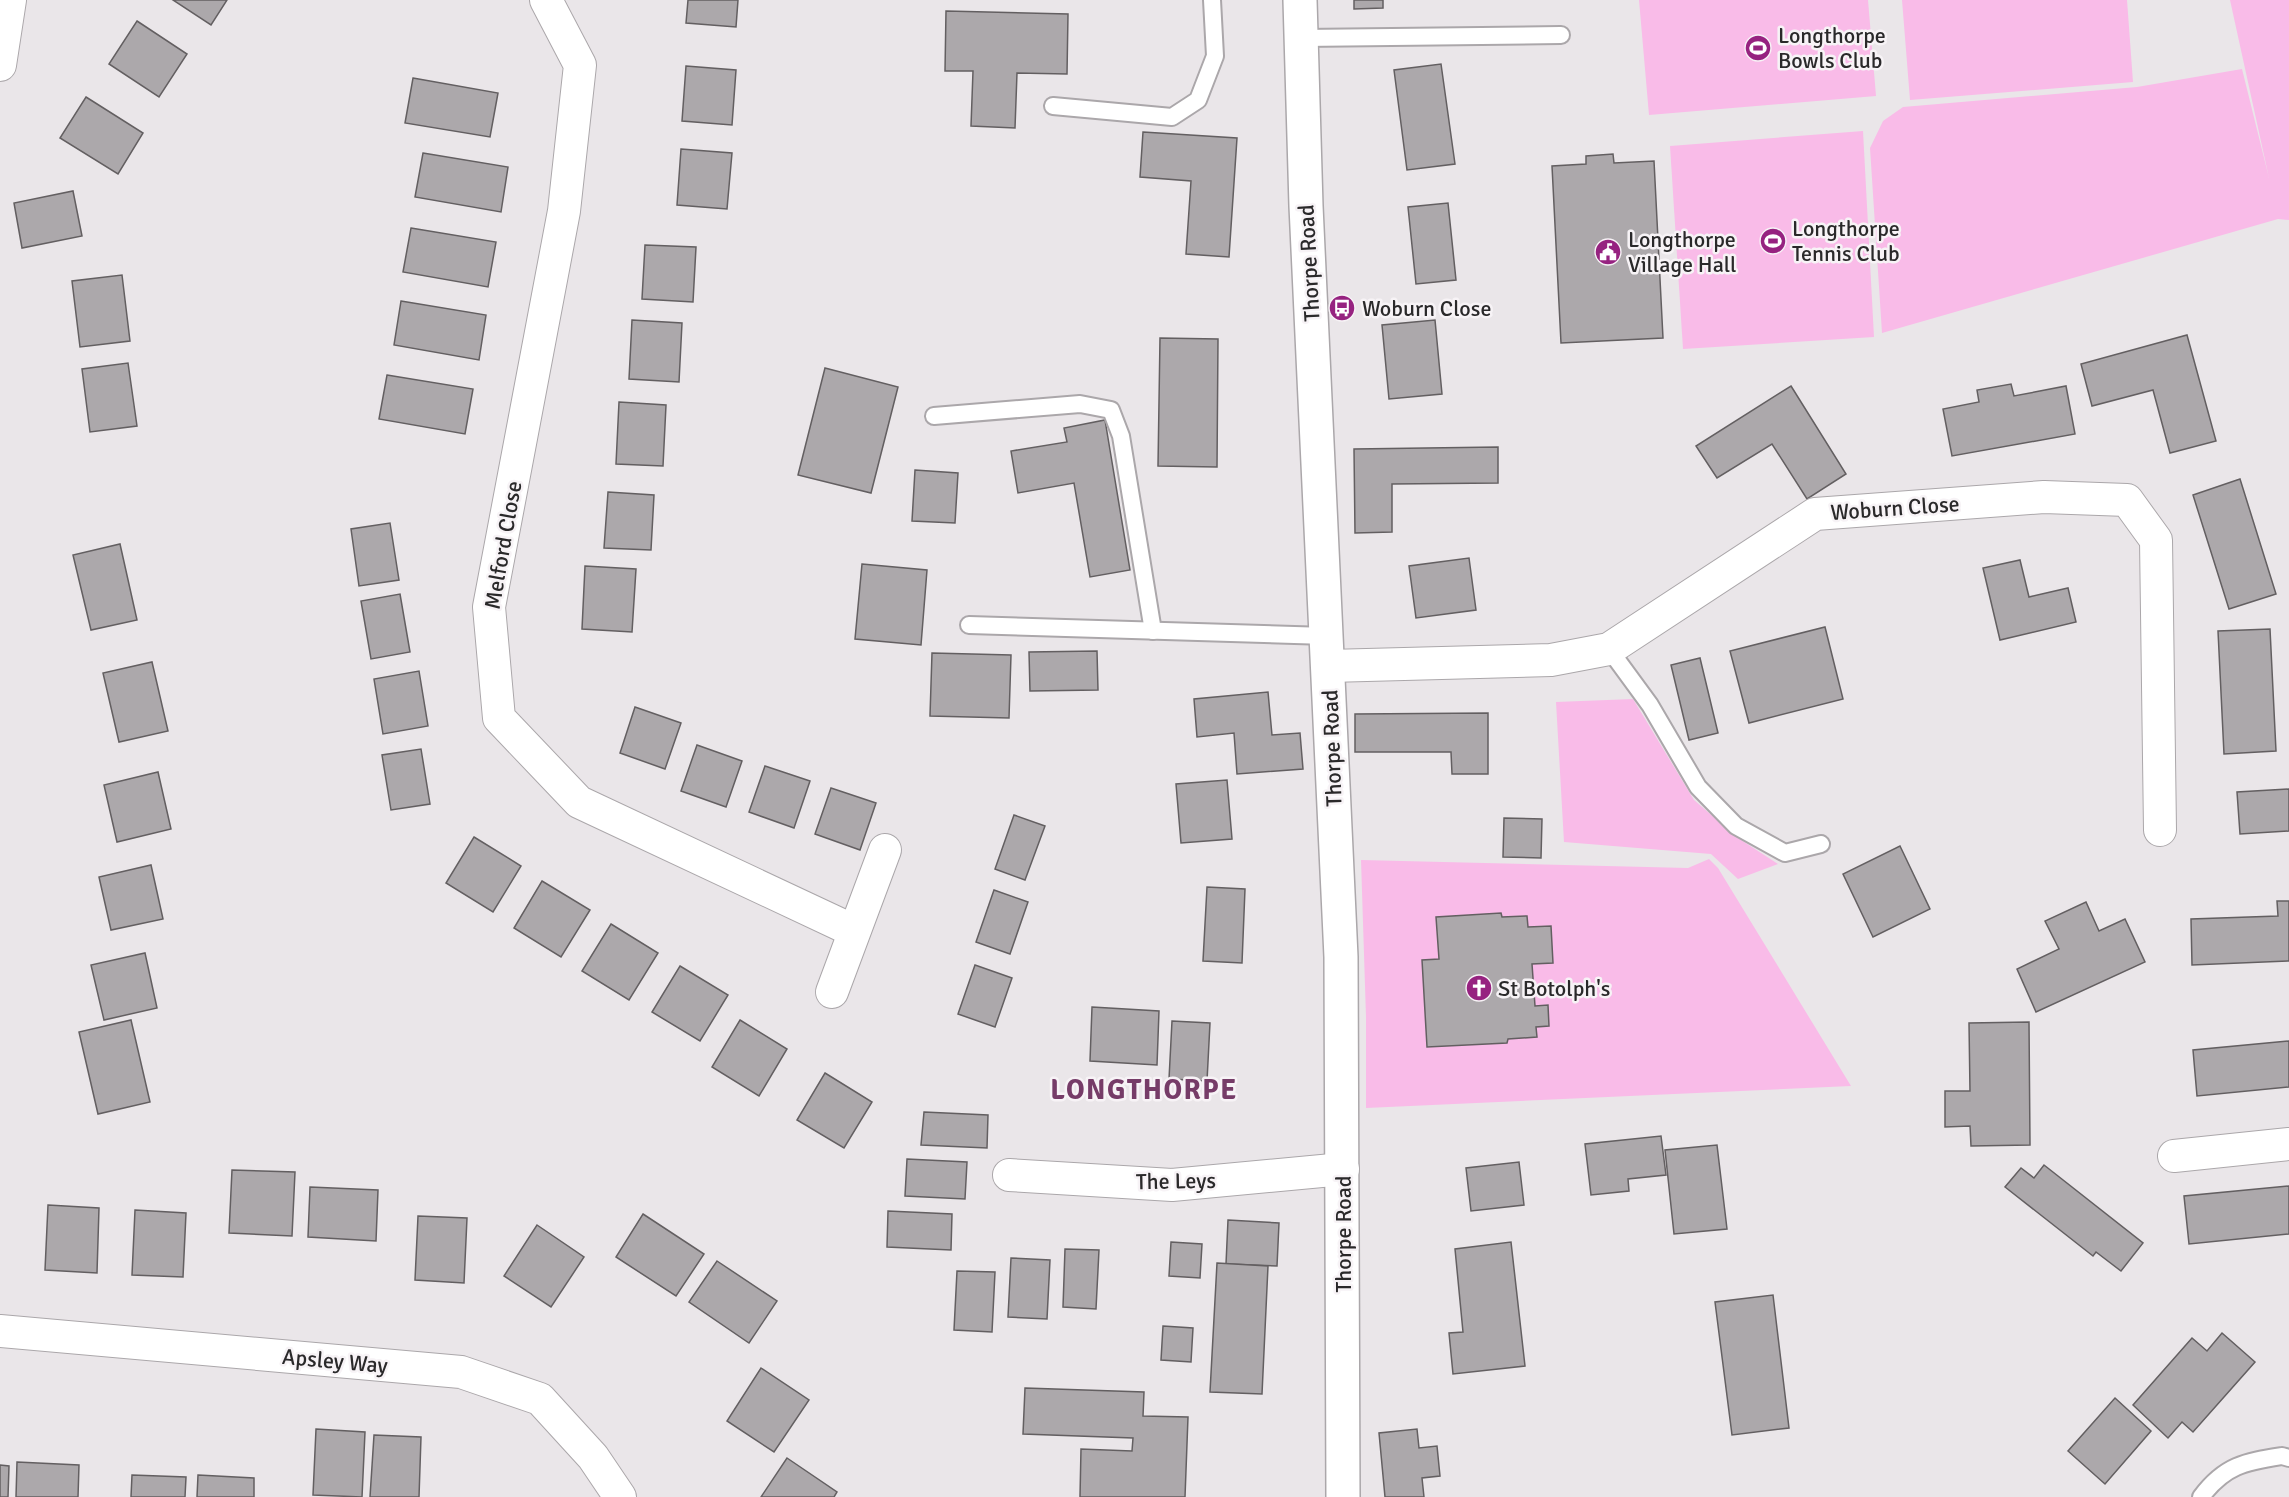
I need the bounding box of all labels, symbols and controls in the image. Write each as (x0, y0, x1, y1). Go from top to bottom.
place label: Longthorpe Bowls Club (1778, 22, 1886, 74)
sports icon: Longthorpe Bowls Club (1743, 33, 1773, 63)
street label: Thorpe Road (1292, 204, 1326, 322)
place label: Longthorpe Tennis Club (1792, 215, 1900, 267)
place label: Longthorpe Village Hall (1628, 226, 1737, 278)
sports icon: Longthorpe Tennis Club (1758, 226, 1788, 256)
public building icon: Longthorpe Village Hall (1593, 237, 1623, 267)
bus stop icon: Woburn Close (1327, 293, 1357, 323)
place label: Woburn Close (1362, 295, 1491, 322)
street label: Melford Close (478, 479, 528, 611)
street label: Woburn Close (1829, 490, 1961, 526)
street label: Thorpe Road (1316, 689, 1348, 807)
church icon: St Botolph's (1464, 973, 1494, 1003)
place label: St Botolph's (1498, 975, 1611, 1002)
district label: LONGTHORPE (1050, 1073, 1238, 1107)
street label: The Leys (1136, 1167, 1216, 1195)
street label: Thorpe Road (1330, 1176, 1357, 1292)
street label: Apsley Way (281, 1343, 390, 1379)

